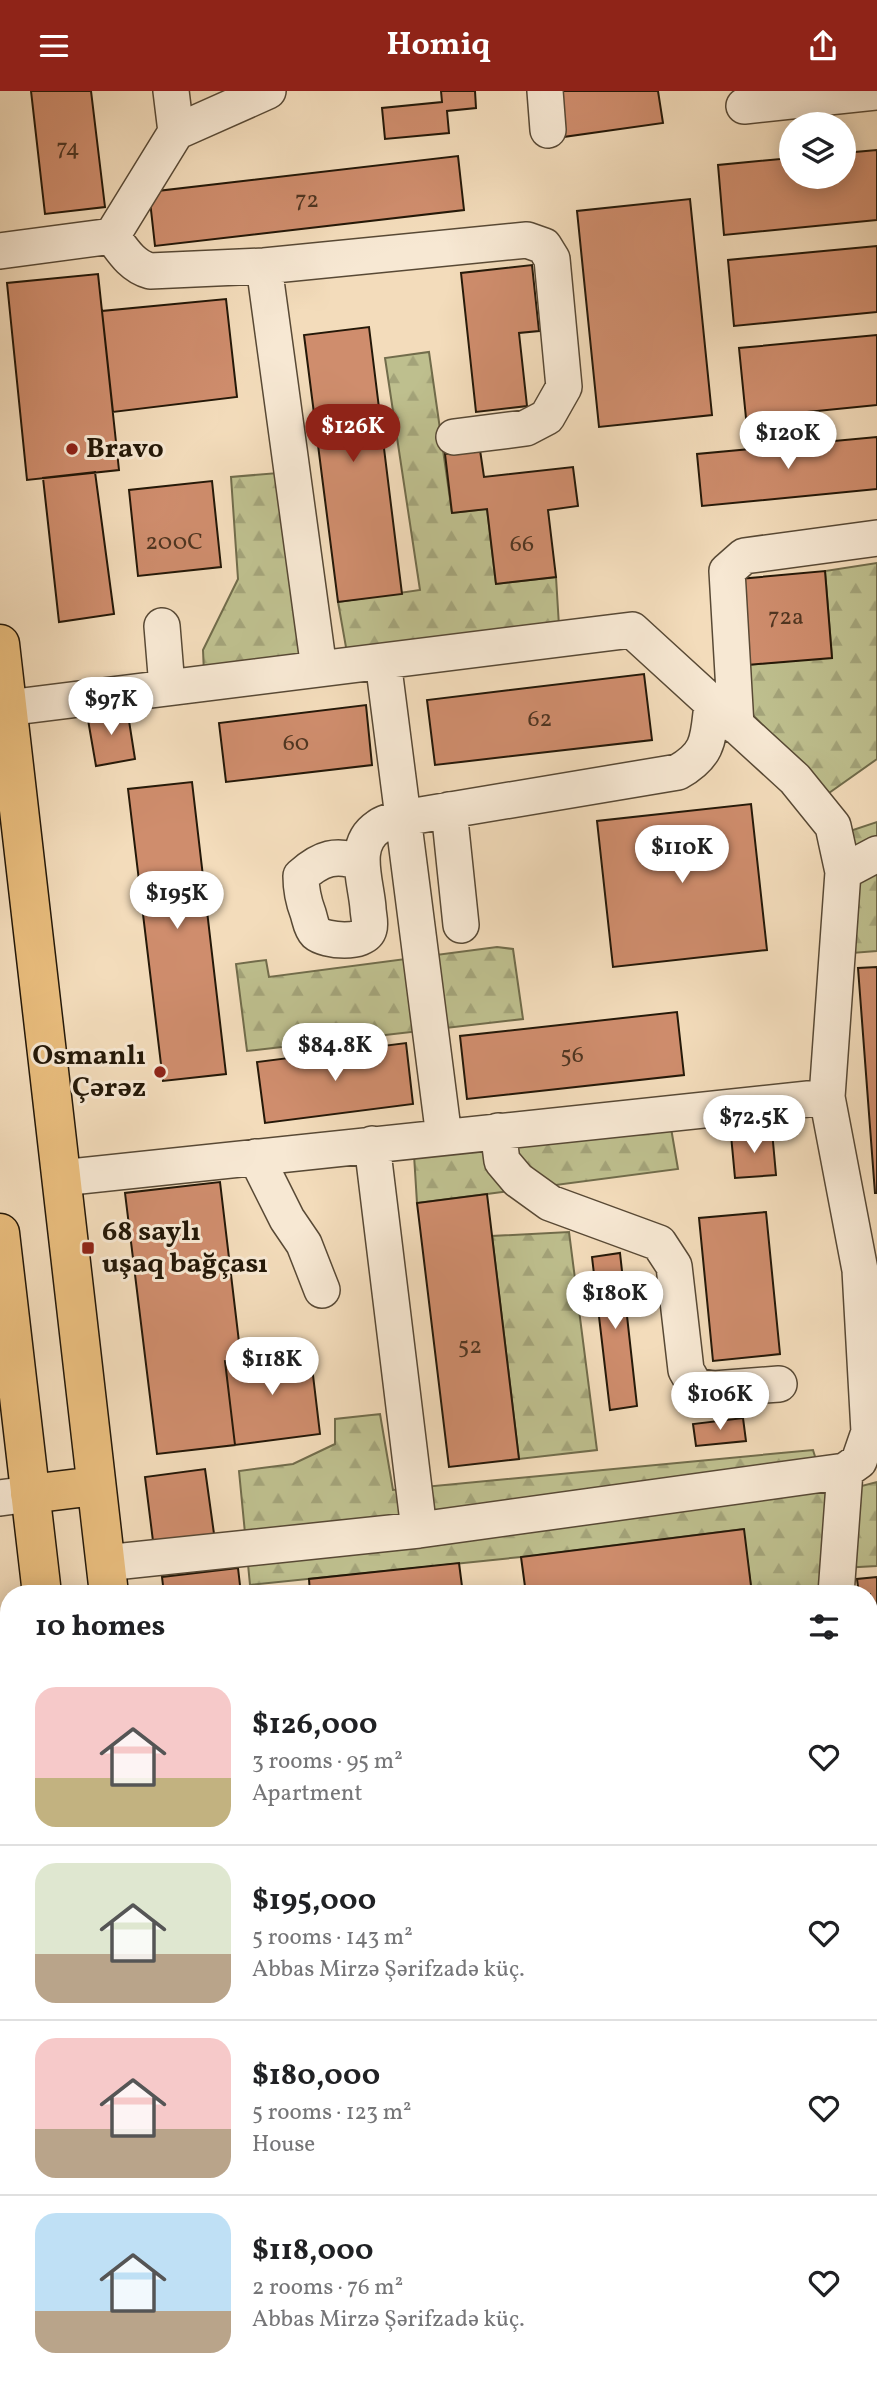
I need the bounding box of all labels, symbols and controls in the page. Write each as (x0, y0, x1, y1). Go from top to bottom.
text: Homiq (387, 24, 490, 68)
icon: menu (35, 27, 73, 65)
icon: share (804, 27, 842, 65)
map controls (779, 112, 856, 189)
button: layers (779, 112, 856, 189)
house number: 74 (56, 132, 80, 166)
house number: 72 (295, 184, 319, 218)
pin: $126K (304, 405, 402, 464)
text: $126K (321, 411, 385, 443)
pin: $120K (739, 411, 837, 471)
text: $120K (756, 418, 820, 450)
place label: Bravo (86, 430, 164, 469)
marker: Bravo (64, 441, 80, 457)
house number: 200C (145, 526, 203, 560)
house number: 66 (510, 528, 534, 562)
house number: 72a (768, 601, 804, 635)
pin: $97K (70, 677, 152, 737)
text: $97K (84, 684, 138, 716)
house number: 62 (527, 703, 553, 737)
house number: 60 (283, 727, 309, 761)
pin: $110K (633, 825, 731, 885)
text: $110K (651, 832, 713, 864)
pin: $195K (128, 871, 226, 931)
text: $195K (146, 878, 208, 910)
pin: $84.8K (278, 1023, 392, 1083)
text: $84.8K (298, 1030, 372, 1062)
place label: Osmanlı Çərəz (32, 1037, 146, 1108)
house number: 56 (560, 1039, 584, 1073)
marker: Osmanlı Çərəz (152, 1064, 168, 1080)
pin: $72.5K (697, 1095, 811, 1155)
text: $72.5K (719, 1102, 789, 1134)
place label: 68 saylı uşaq bağçası (102, 1213, 268, 1284)
marker: 68 saylı uşaq bağçası (80, 1240, 96, 1256)
pin: $180K (566, 1271, 664, 1331)
text: $180K (582, 1278, 648, 1310)
house number: 52 (458, 1330, 482, 1364)
pin: $118K (223, 1337, 321, 1397)
text: $118K (242, 1344, 302, 1376)
pin: $106K (671, 1373, 769, 1432)
text: $106K (687, 1379, 753, 1411)
text: 10 homes (35, 1606, 165, 1648)
icon: filters (805, 1608, 843, 1646)
text: $126,000 (252, 1704, 378, 1746)
icon: home (91, 1715, 175, 1799)
icon: heart (805, 1738, 843, 1776)
text: 3 rooms · 95 m² (252, 1746, 403, 1778)
text: Apartment (252, 1778, 363, 1810)
text: $195,000 (252, 1880, 376, 1922)
icon: home (91, 1891, 175, 1975)
icon: heart (805, 1914, 843, 1952)
text: 5 rooms · 143 m² (252, 1922, 413, 1954)
text: Abbas Mirzə Şərifzadə küç. (252, 1954, 525, 1986)
text: $180,000 (252, 2055, 380, 2097)
icon: home (91, 2066, 175, 2150)
icon: heart (805, 2089, 843, 2127)
text: 5 rooms · 123 m² (252, 2097, 412, 2129)
text: House (252, 2129, 315, 2161)
text: $118,000 (252, 2230, 373, 2272)
icon: home (91, 2241, 175, 2325)
icon: heart (805, 2264, 843, 2302)
text: 2 rooms · 76 m² (252, 2272, 403, 2304)
text: Abbas Mirzə Şərifzadə küç. (252, 2304, 525, 2336)

